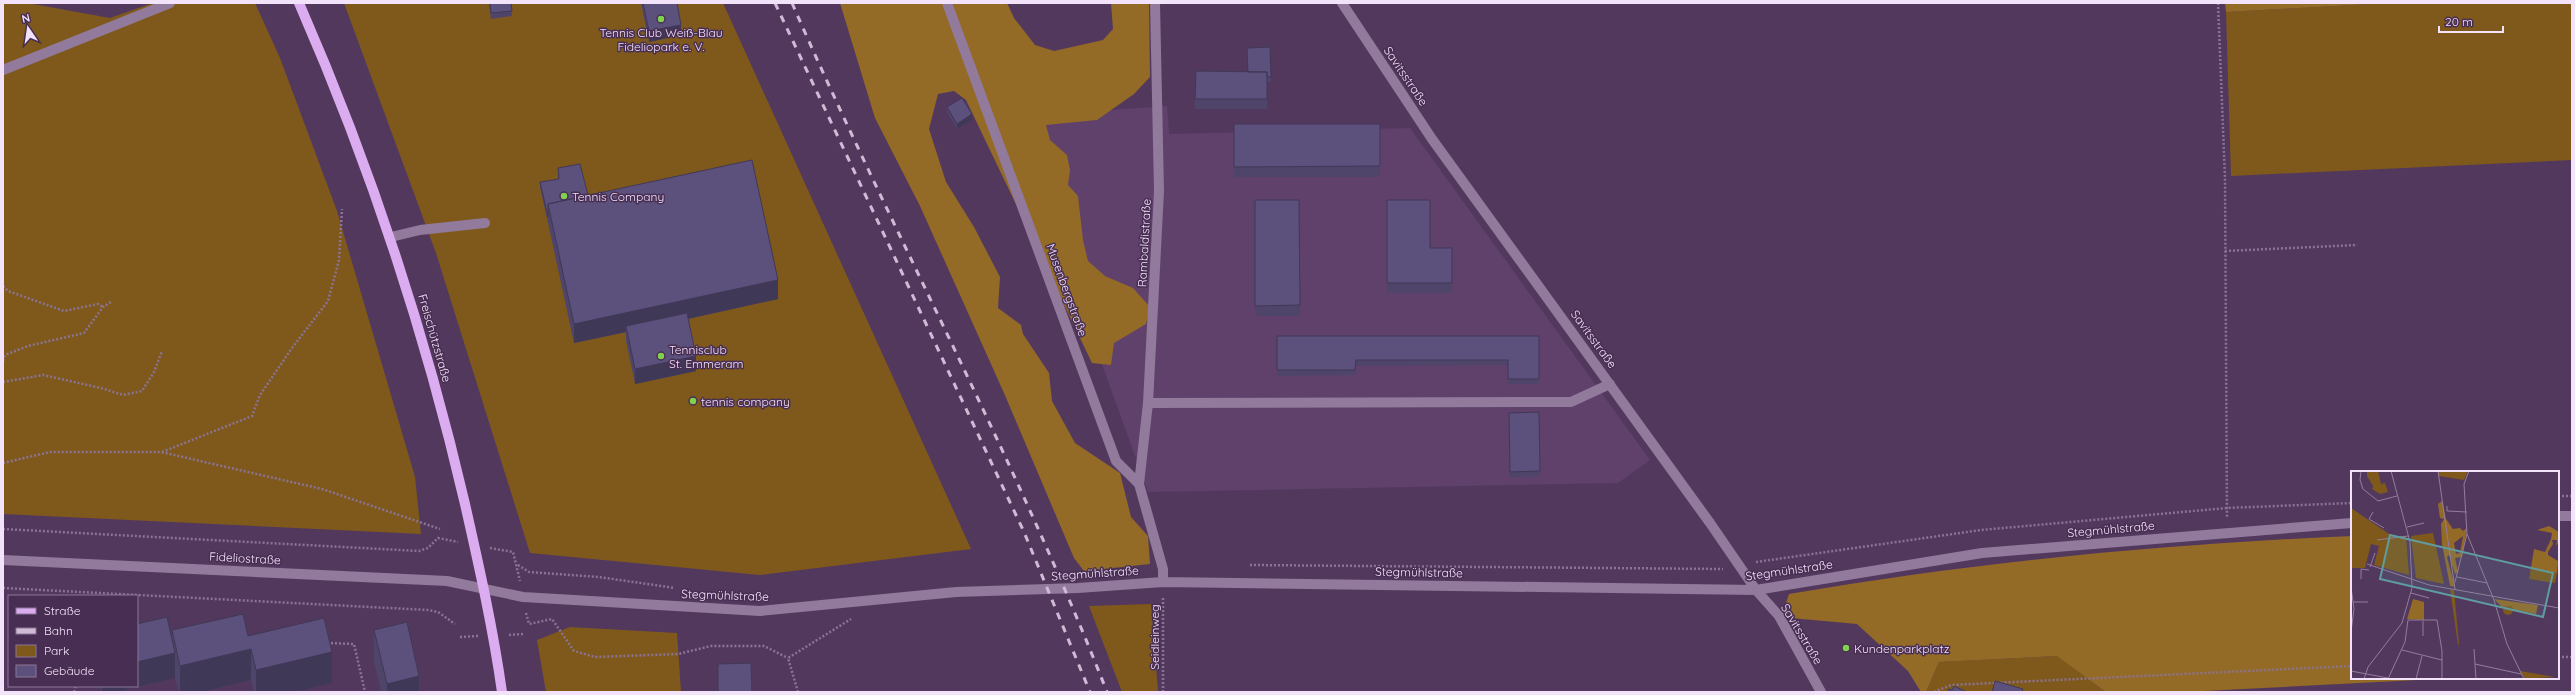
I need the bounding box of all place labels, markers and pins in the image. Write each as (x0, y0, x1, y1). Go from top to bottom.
marker: Tennis Club Weiß-Blau Fideliopark e. V. (656, 14, 666, 24)
place label: Tennis Club Weiß-Blau Fideliopark e. V. (599, 25, 723, 54)
place label: Tennis Company (572, 189, 664, 204)
marker: Tennis Company (559, 191, 569, 201)
place label: Tennisclub St. Emmeram (669, 342, 743, 371)
marker: Tennisclub St. Emmeram (656, 351, 666, 361)
place label: tennis company (701, 394, 790, 409)
marker: tennis company (688, 396, 698, 406)
place label: Kundenparkplatz (1854, 641, 1950, 656)
marker: Kundenparkplatz (1841, 643, 1851, 653)

